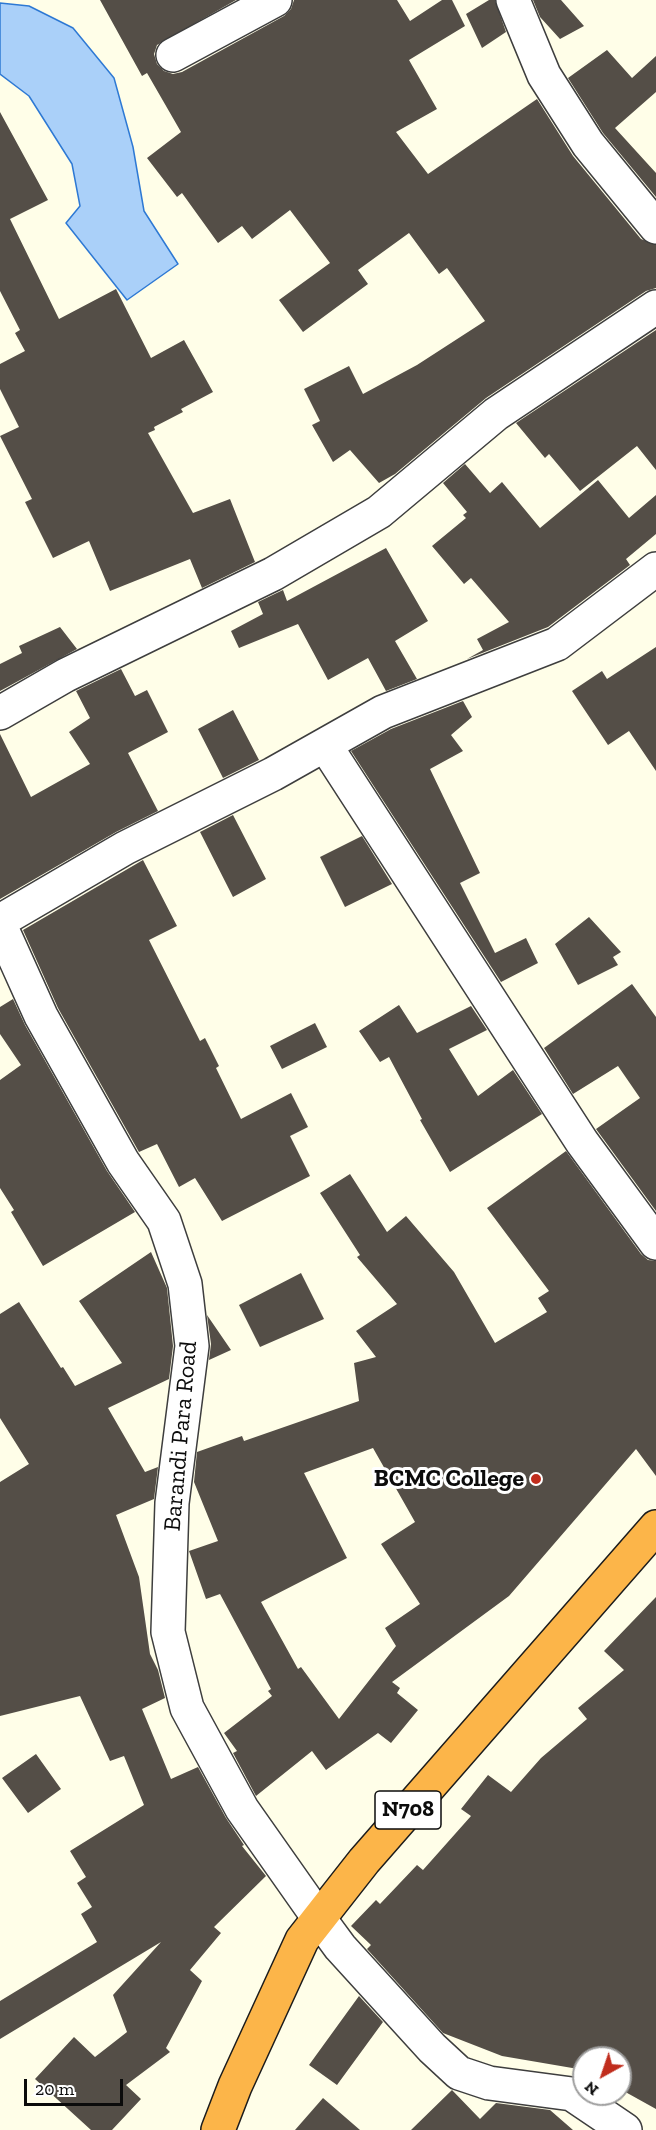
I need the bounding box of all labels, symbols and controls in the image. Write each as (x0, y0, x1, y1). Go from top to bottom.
street label: Barandi Para Road (158, 1340, 204, 1532)
place label: BCMC College (374, 1465, 524, 1493)
marker: BCMC College (529, 1472, 543, 1486)
road number: N708 (375, 1791, 441, 1829)
north arrow (572, 2046, 632, 2106)
scale bar (27, 2067, 126, 2105)
text: N (581, 2077, 602, 2100)
text: 20 m (35, 2078, 74, 2100)

